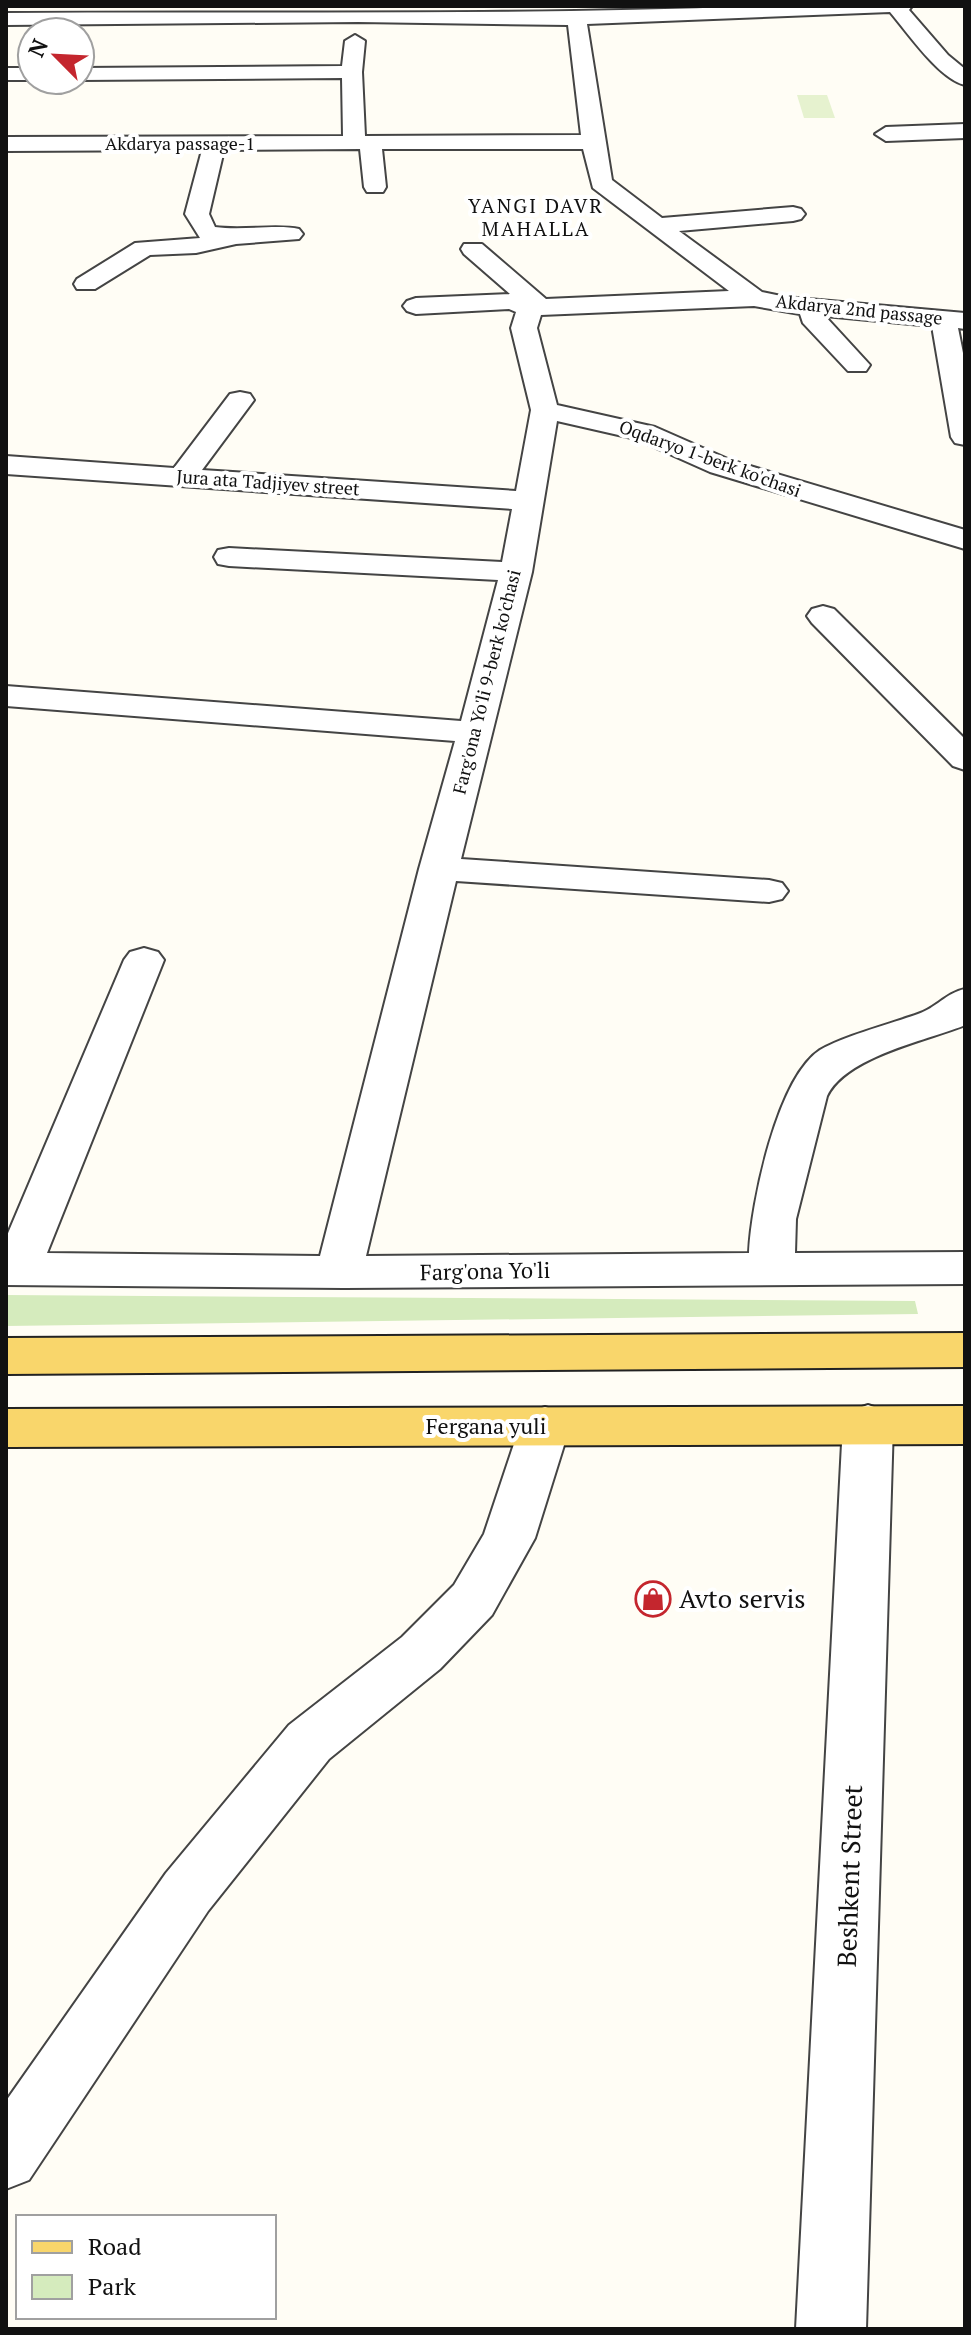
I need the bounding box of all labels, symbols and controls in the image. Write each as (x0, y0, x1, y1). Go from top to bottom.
north arrow (16, 16, 96, 96)
text: N (21, 34, 54, 61)
street label: Akdarya passage-1 (105, 131, 255, 155)
district label: YANGI DAVR MAHALLA (468, 192, 604, 242)
street label: Akdarya 2nd passage (775, 288, 944, 330)
street label: Oqdaryo 1-berk ko'chasi (616, 414, 805, 502)
street label: Jura аta Tadjiyev street (176, 464, 361, 500)
street label: Farg'ona Yo'li 9-berk ko'chasi (446, 567, 526, 797)
street label: Farg'ona Yo'li (420, 1255, 550, 1286)
street label: Fergana yuli (426, 1411, 546, 1440)
shop icon: Avto servis (634, 1580, 672, 1618)
place label: Avto servis (679, 1581, 805, 1615)
street label: Beshkent Street (829, 1784, 869, 1968)
legend (16, 2215, 276, 2319)
text: Road (88, 2230, 142, 2262)
text: Park (88, 2270, 137, 2302)

